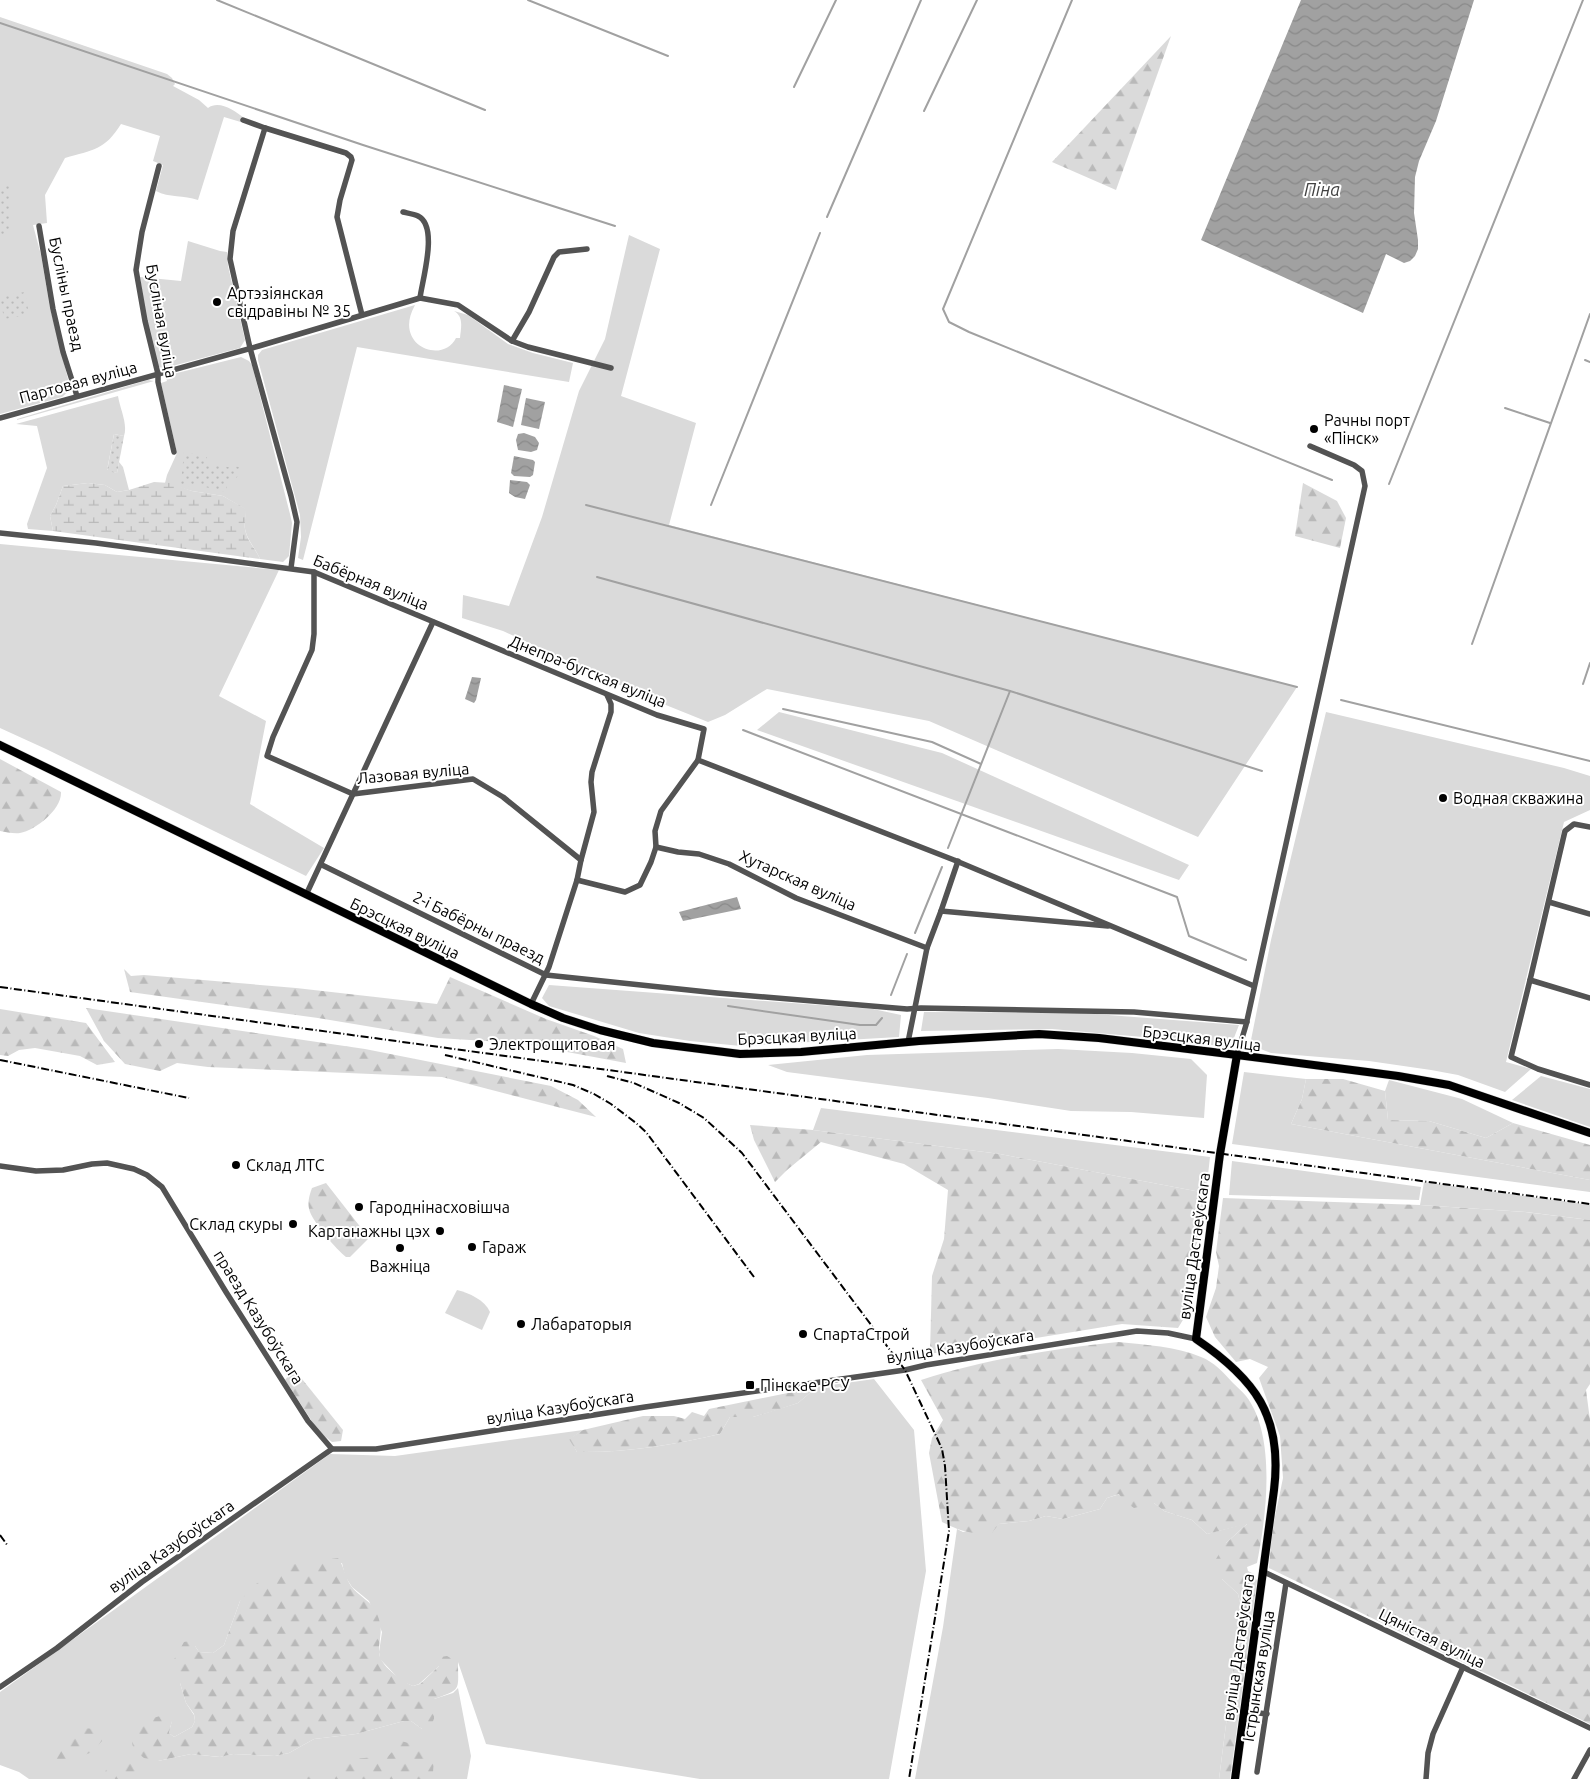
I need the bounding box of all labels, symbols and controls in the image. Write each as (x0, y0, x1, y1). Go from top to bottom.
water label: Піна (1304, 179, 1340, 199)
street label: Бусліны праезд (46, 235, 88, 353)
street label: Бусліная вуліца (143, 263, 181, 379)
place label: Артэзіянская свідравіны № 35 (227, 284, 351, 320)
marker: Артэзіянская свідравіны № 35 (211, 296, 223, 308)
street label: Партовая вуліца (17, 358, 139, 406)
place label: Рачны порт «Пінск» (1324, 411, 1410, 447)
marker: Рачны порт «Пінск» (1308, 423, 1320, 435)
street label: Бабёрная вуліца (311, 551, 431, 613)
street label: Днепра-бугская вуліца (507, 631, 669, 711)
street label: Лазовая вуліца (356, 759, 470, 787)
place label: Водная скважина (1453, 789, 1583, 807)
marker: Водная скважина (1437, 792, 1449, 804)
street label: Хутарская вуліца (737, 846, 859, 914)
street label: 2-і Бабёрны праезд (410, 887, 548, 967)
street label: Брэсцкая вуліца (347, 894, 463, 962)
street label: Брэсцкая вуліца (1142, 1022, 1262, 1054)
street label: Брэсцкая вуліца (737, 1024, 857, 1048)
place label: Электрощитовая (489, 1035, 616, 1053)
marker: Электрощитовая (473, 1038, 485, 1050)
place label: Склад ЛТС (246, 1156, 325, 1174)
marker: Склад ЛТС (230, 1159, 242, 1171)
street label: вуліца Дастаеўскага (1175, 1171, 1213, 1321)
place label: Гароднінасховішча (369, 1198, 510, 1216)
marker: Гароднінасховішча (353, 1201, 365, 1213)
place label: Склад скуры (189, 1215, 283, 1233)
marker: Склад скуры (287, 1218, 299, 1230)
place label: Картанажны цэх (308, 1222, 430, 1240)
marker: Картанажны цэх (434, 1225, 446, 1237)
place label: Гараж (482, 1238, 526, 1256)
marker: Гараж (466, 1241, 478, 1253)
marker: Важніца (394, 1242, 406, 1254)
street label: праезд Казубоўскага (210, 1247, 308, 1387)
place label: Важніца (370, 1257, 431, 1275)
place label: Лабараторыя (531, 1315, 632, 1333)
marker: Лабараторыя (515, 1318, 527, 1330)
place label: СпартаСтрой (813, 1325, 910, 1343)
street label: вуліца Казубоўскага (885, 1325, 1035, 1367)
marker: СпартаСтрой (797, 1328, 809, 1340)
place label: Пінскае РСУ (760, 1376, 849, 1394)
marker: Пінскае РСУ (744, 1379, 756, 1391)
street label: вуліца Казубоўскага (485, 1386, 635, 1428)
street label: вуліца Казубоўскага (105, 1496, 237, 1596)
street label: вуліца Дастаеўскага (1219, 1572, 1257, 1722)
street label: Цяністая вуліца (1376, 1605, 1488, 1671)
street label: Істрынская вуліца (1239, 1609, 1277, 1743)

